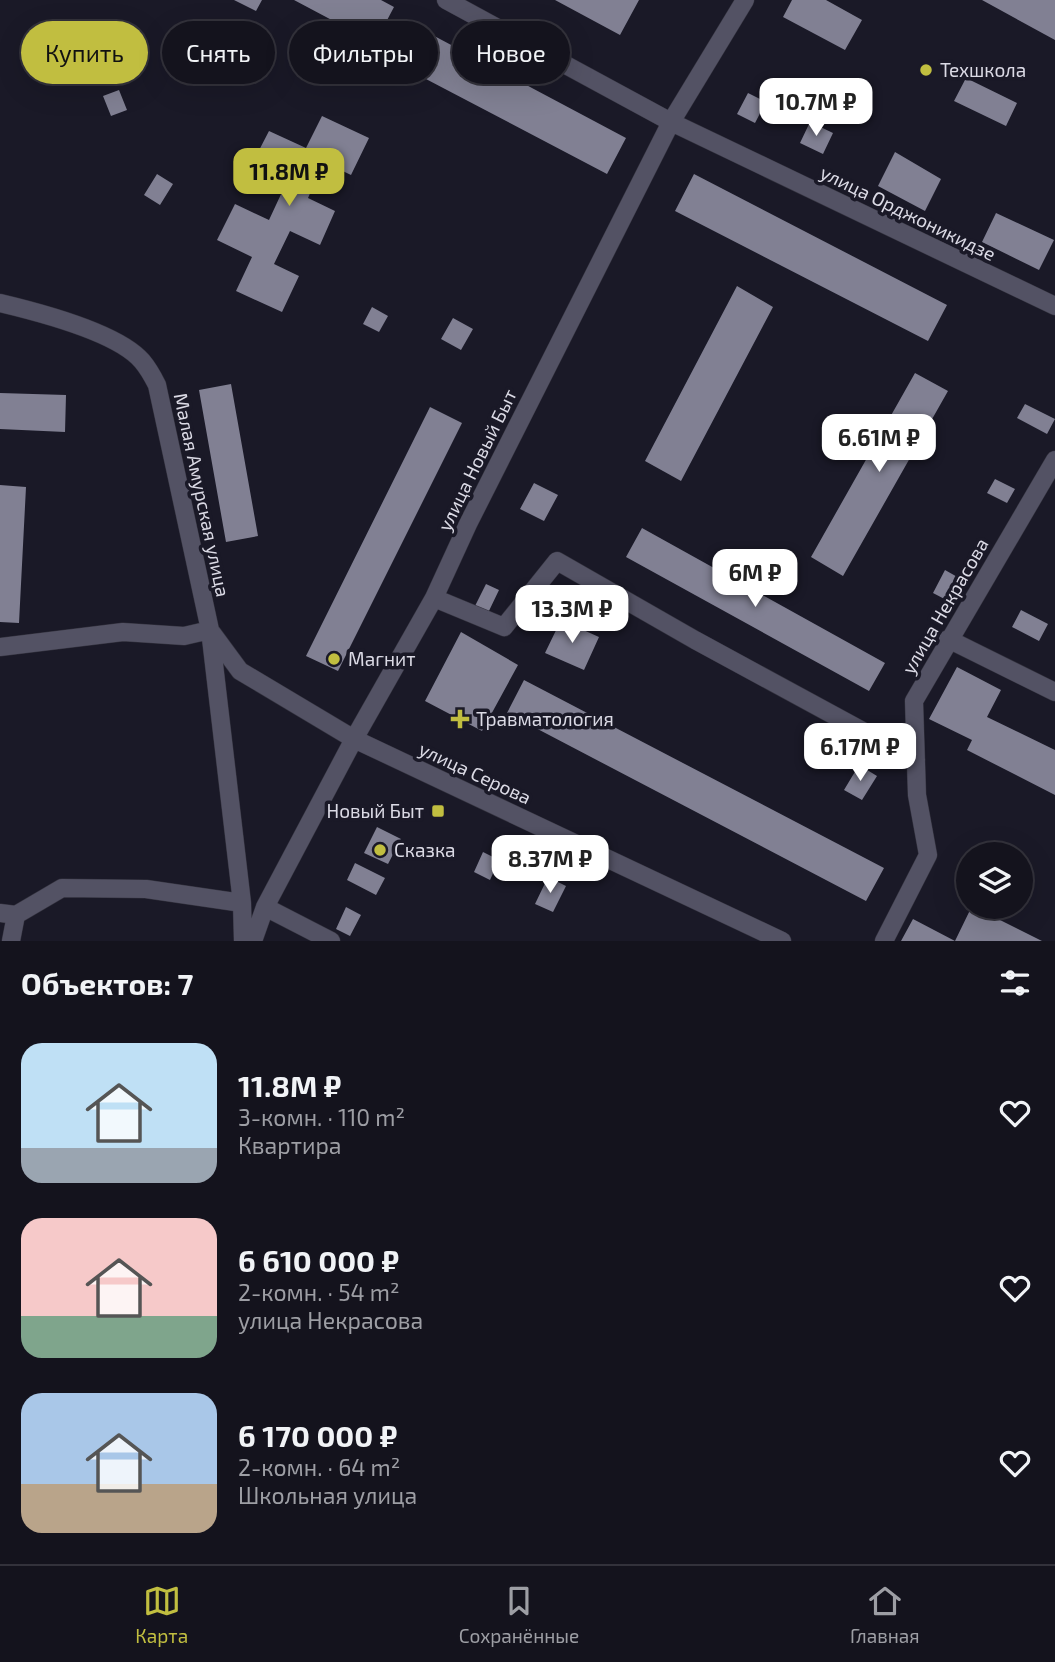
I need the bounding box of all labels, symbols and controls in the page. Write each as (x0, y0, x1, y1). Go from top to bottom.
chip: Купить (21, 21, 148, 84)
chip: Снять (162, 21, 275, 84)
chip: Фильтры (289, 21, 438, 84)
chip: Новое (452, 21, 570, 84)
place label: Техшкола (940, 58, 1026, 81)
marker: Техшкола (918, 62, 934, 78)
pin: 10.7M ₽ (751, 78, 881, 138)
text: 10.7M ₽ (775, 87, 857, 115)
pin: 11.8M ₽ (224, 148, 354, 208)
text: 11.8M ₽ (249, 157, 329, 185)
street label: улица Орджоникидзе (816, 160, 1000, 266)
street label: улица Новый Быт (432, 385, 522, 535)
street label: Малая Амурская улица (169, 391, 235, 599)
pin: 6.61M ₽ (814, 414, 944, 474)
text: 6.61M ₽ (838, 423, 920, 451)
street label: улица Некрасова (896, 534, 994, 678)
pin: 6M ₽ (714, 550, 796, 609)
text: 6M ₽ (728, 558, 782, 586)
pin: 13.3M ₽ (507, 586, 637, 645)
text: 13.3M ₽ (531, 594, 613, 622)
place label: Магнит (348, 647, 415, 670)
marker: Магнит (326, 651, 342, 667)
place label: Травматология (476, 707, 614, 730)
marker: Травматология (450, 709, 470, 729)
pin: 6.17M ₽ (795, 724, 925, 783)
text: 6.17M ₽ (820, 732, 900, 760)
street label: улица Серова (415, 737, 535, 809)
place label: Новый Быт (326, 799, 424, 822)
marker: Новый Быт (430, 803, 446, 819)
pin: 8.37M ₽ (485, 836, 615, 895)
place label: Сказка (394, 838, 456, 861)
marker: Сказка (372, 842, 388, 858)
map controls (956, 842, 1033, 919)
button: layers (956, 842, 1033, 919)
text: 8.37M ₽ (508, 844, 592, 872)
icon: filters (996, 964, 1034, 1002)
text: Объектов: 7 (21, 965, 193, 1001)
text: 11.8M ₽ (238, 1067, 342, 1103)
icon: home (77, 1071, 161, 1155)
icon: heart (996, 1094, 1034, 1132)
text: 3-комн. · 110 m² (238, 1103, 405, 1131)
text: Квартира (238, 1131, 342, 1159)
text: 6 610 000 ₽ (238, 1242, 399, 1278)
icon: home (77, 1246, 161, 1330)
icon: heart (996, 1269, 1034, 1307)
text: 2-комн. · 54 m² (238, 1278, 399, 1306)
text: улица Некрасова (238, 1306, 423, 1334)
text: 6 170 000 ₽ (238, 1417, 397, 1453)
icon: home (77, 1421, 161, 1505)
icon: heart (996, 1444, 1034, 1482)
text: 2-комн. · 64 m² (238, 1453, 400, 1481)
text: Школьная улица (238, 1481, 417, 1509)
tab: Карта (135, 1582, 188, 1647)
tab: Сохранённые (459, 1582, 579, 1647)
tab: Главная (850, 1582, 920, 1647)

